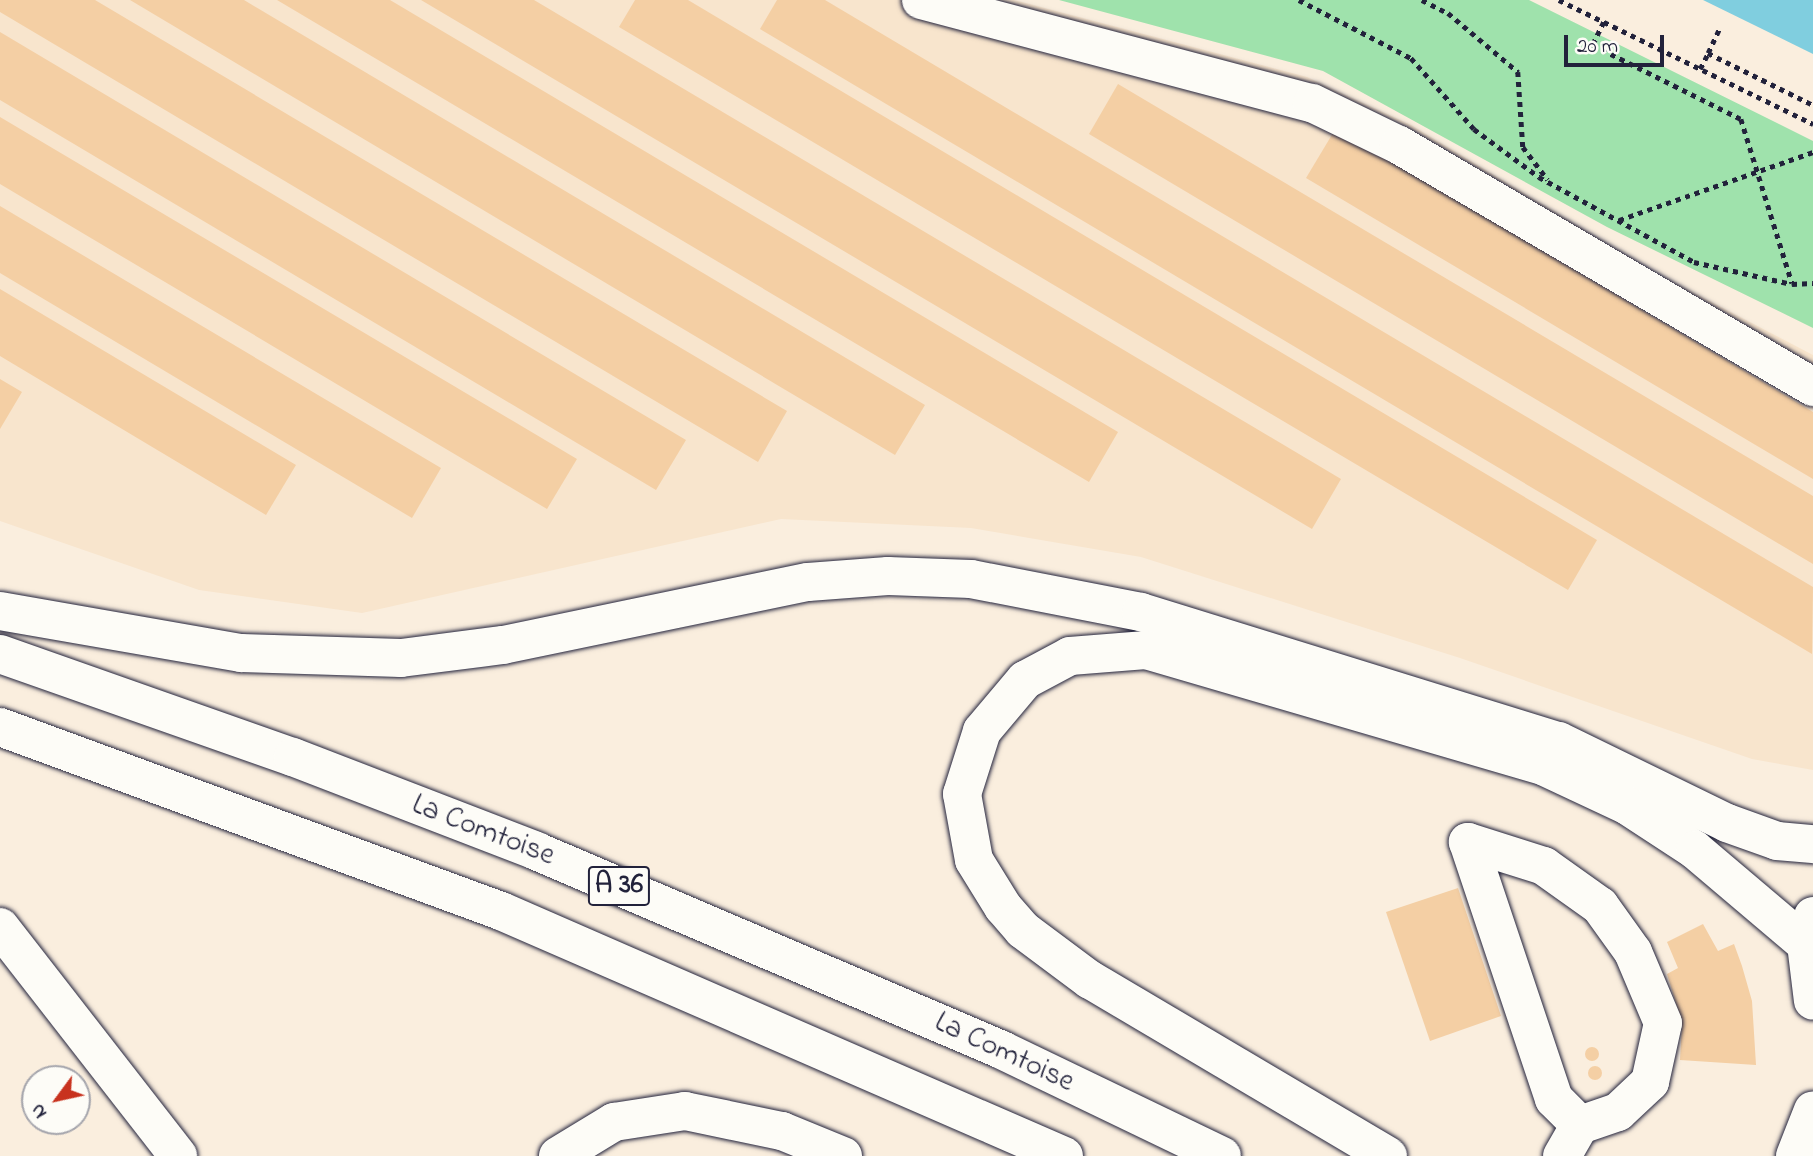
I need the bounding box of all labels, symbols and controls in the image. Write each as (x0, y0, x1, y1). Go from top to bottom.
scale bar (1568, 21, 1668, 65)
text: 20 m (1577, 32, 1618, 62)
street label: La Comtoise (407, 787, 559, 875)
road number: A 36 (588, 862, 650, 910)
street label: La Comtoise (928, 1005, 1080, 1101)
north arrow (21, 1065, 91, 1135)
text: N (25, 1098, 54, 1123)

